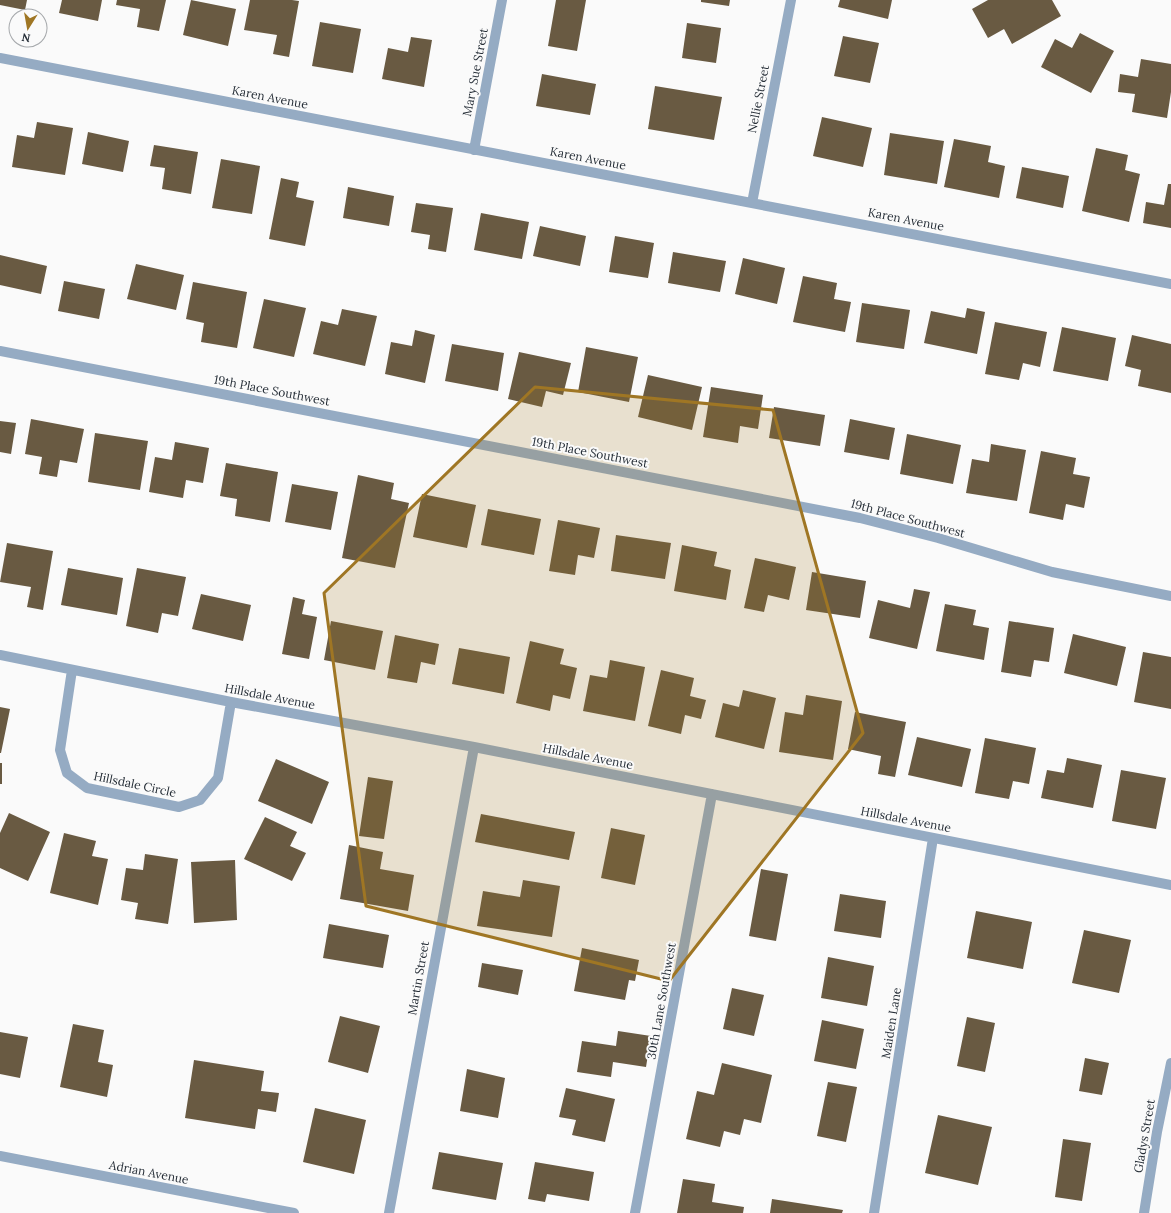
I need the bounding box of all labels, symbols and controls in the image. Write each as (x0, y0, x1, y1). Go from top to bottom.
north arrow (8, 8, 48, 48)
street label: Mary Sue Street (459, 26, 491, 117)
text: N (20, 30, 32, 46)
street label: Nellie Street (744, 63, 772, 134)
street label: Karen Avenue (231, 82, 310, 112)
street label: Karen Avenue (549, 143, 628, 173)
street label: Karen Avenue (867, 204, 946, 234)
street label: 19th Place Southwest (213, 371, 332, 409)
street label: 19th Place Southwest (531, 433, 650, 471)
street label: 19th Place Southwest (849, 496, 967, 541)
street label: Hillsdale Avenue (224, 680, 317, 712)
street label: Hillsdale Avenue (542, 740, 635, 772)
street label: Hillsdale Circle (92, 768, 178, 800)
street label: Hillsdale Avenue (860, 803, 953, 835)
street label: Martin Street (404, 939, 432, 1016)
street label: 30th Lane Southwest (643, 941, 679, 1061)
street label: Maiden Lane (878, 986, 904, 1060)
street label: Gladys Street (1130, 1098, 1158, 1174)
street label: Adrian Avenue (107, 1157, 190, 1187)

